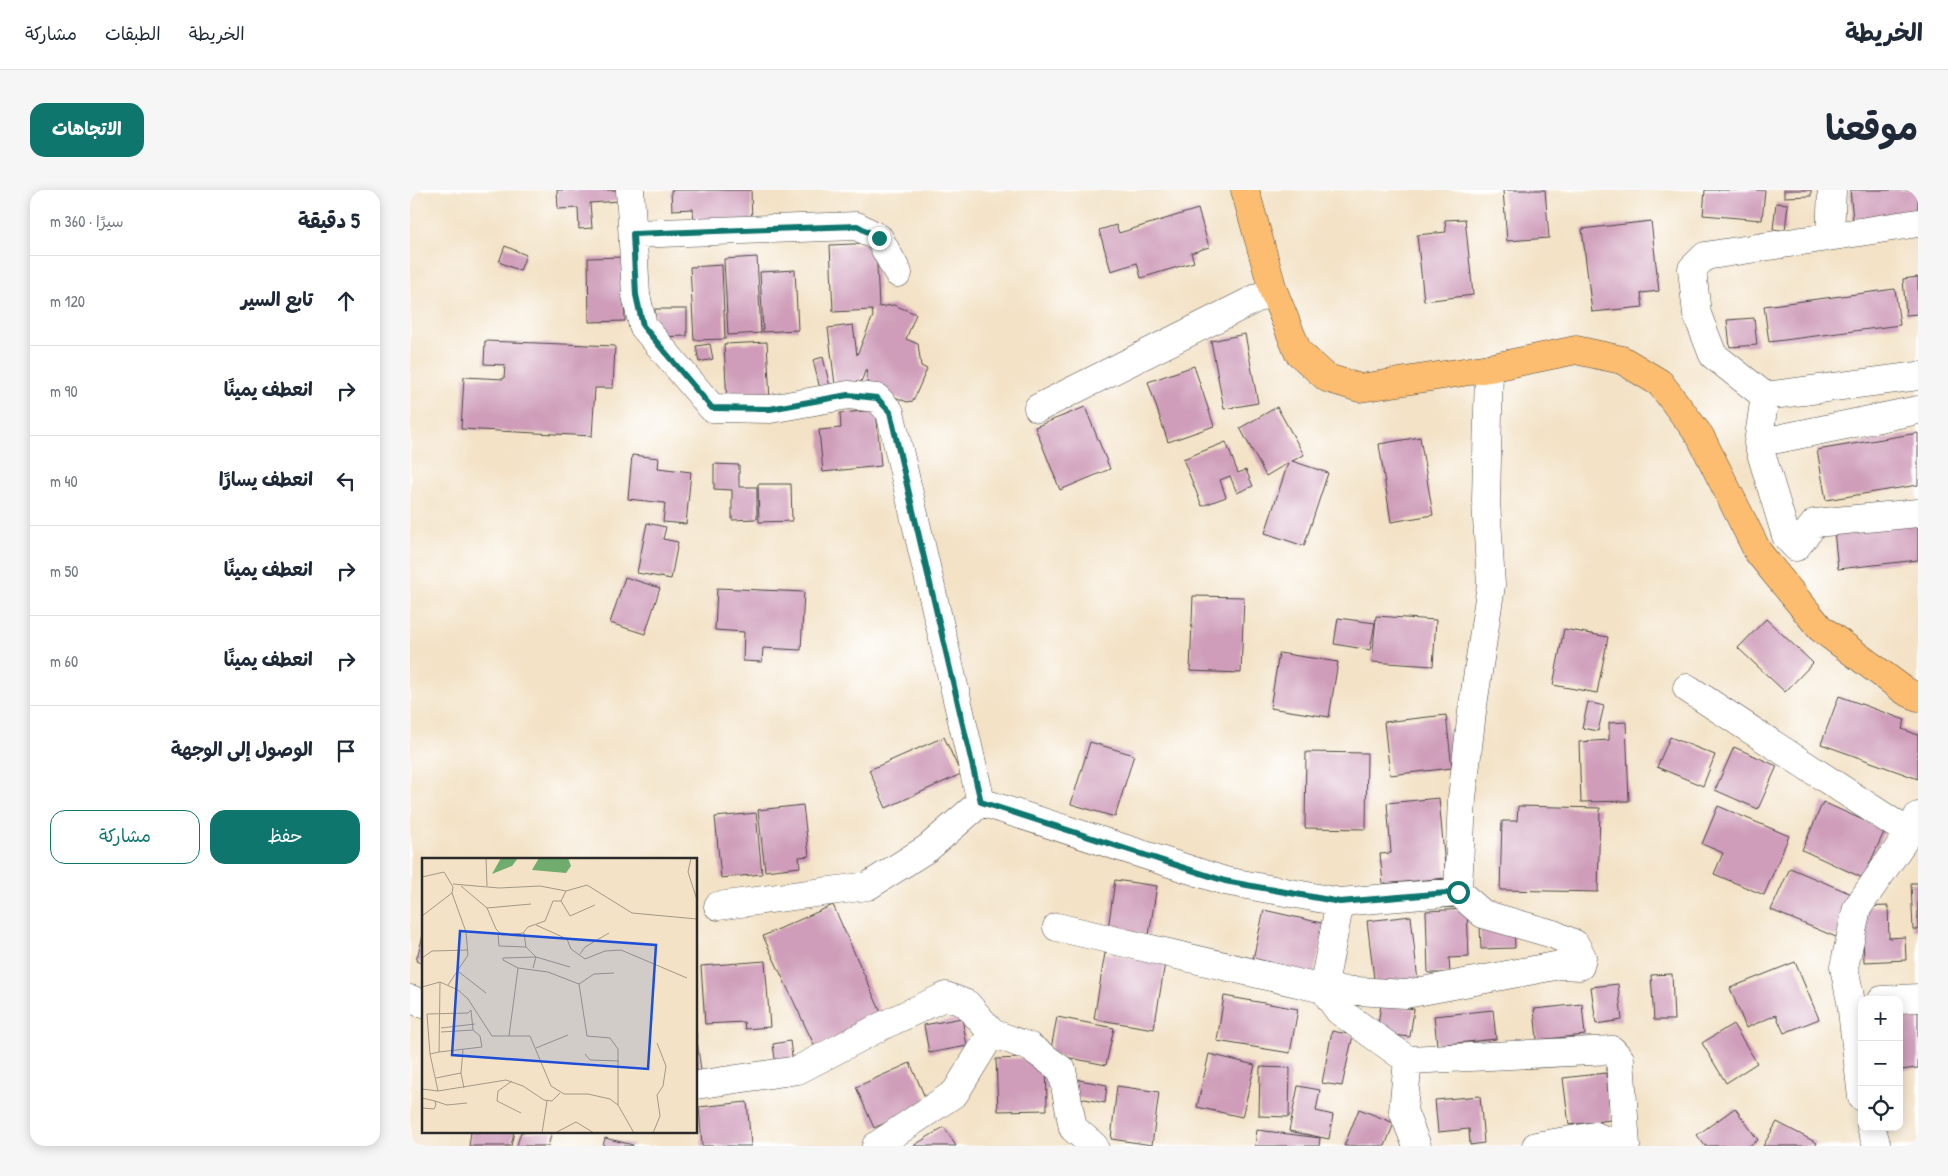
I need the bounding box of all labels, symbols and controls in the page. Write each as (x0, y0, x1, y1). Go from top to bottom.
text: الخريطة (1845, 16, 1923, 48)
text: مشاركة (25, 21, 77, 46)
text: الطبقات (105, 21, 161, 46)
text: الخريطة (189, 21, 245, 46)
button: الاتجاهات (30, 103, 144, 157)
text: موقعنا (1825, 104, 1918, 151)
text: 5 دقيقة (298, 206, 360, 235)
text: سيرًا · 360 m (50, 210, 124, 232)
route end (868, 227, 891, 250)
text: تابع السير (241, 286, 313, 312)
icon: ahead (332, 287, 360, 315)
text: 120 m (50, 290, 85, 312)
text: انعطف يمينًا (224, 376, 313, 402)
icon: right (332, 377, 360, 405)
text: 90 m (50, 380, 78, 402)
text: انعطف يسارًا (219, 466, 313, 492)
icon: left (332, 467, 360, 495)
text: 40 m (50, 470, 78, 492)
text: انعطف يمينًا (224, 556, 313, 582)
icon: right (332, 557, 360, 585)
text: 50 m (50, 560, 79, 582)
text: انعطف يمينًا (224, 646, 313, 672)
icon: right (332, 647, 360, 675)
text: 60 m (50, 650, 78, 672)
text: الوصول إلى الوجهة (171, 736, 313, 762)
icon: arrive (332, 737, 360, 765)
button: مشاركة (50, 810, 200, 864)
button: حفظ (210, 810, 360, 864)
inset map (422, 858, 698, 1134)
route start (1447, 881, 1470, 904)
map controls (1858, 996, 1903, 1131)
button: + (1858, 996, 1903, 1041)
button: − (1858, 1041, 1903, 1086)
button: locate (1858, 1086, 1903, 1131)

